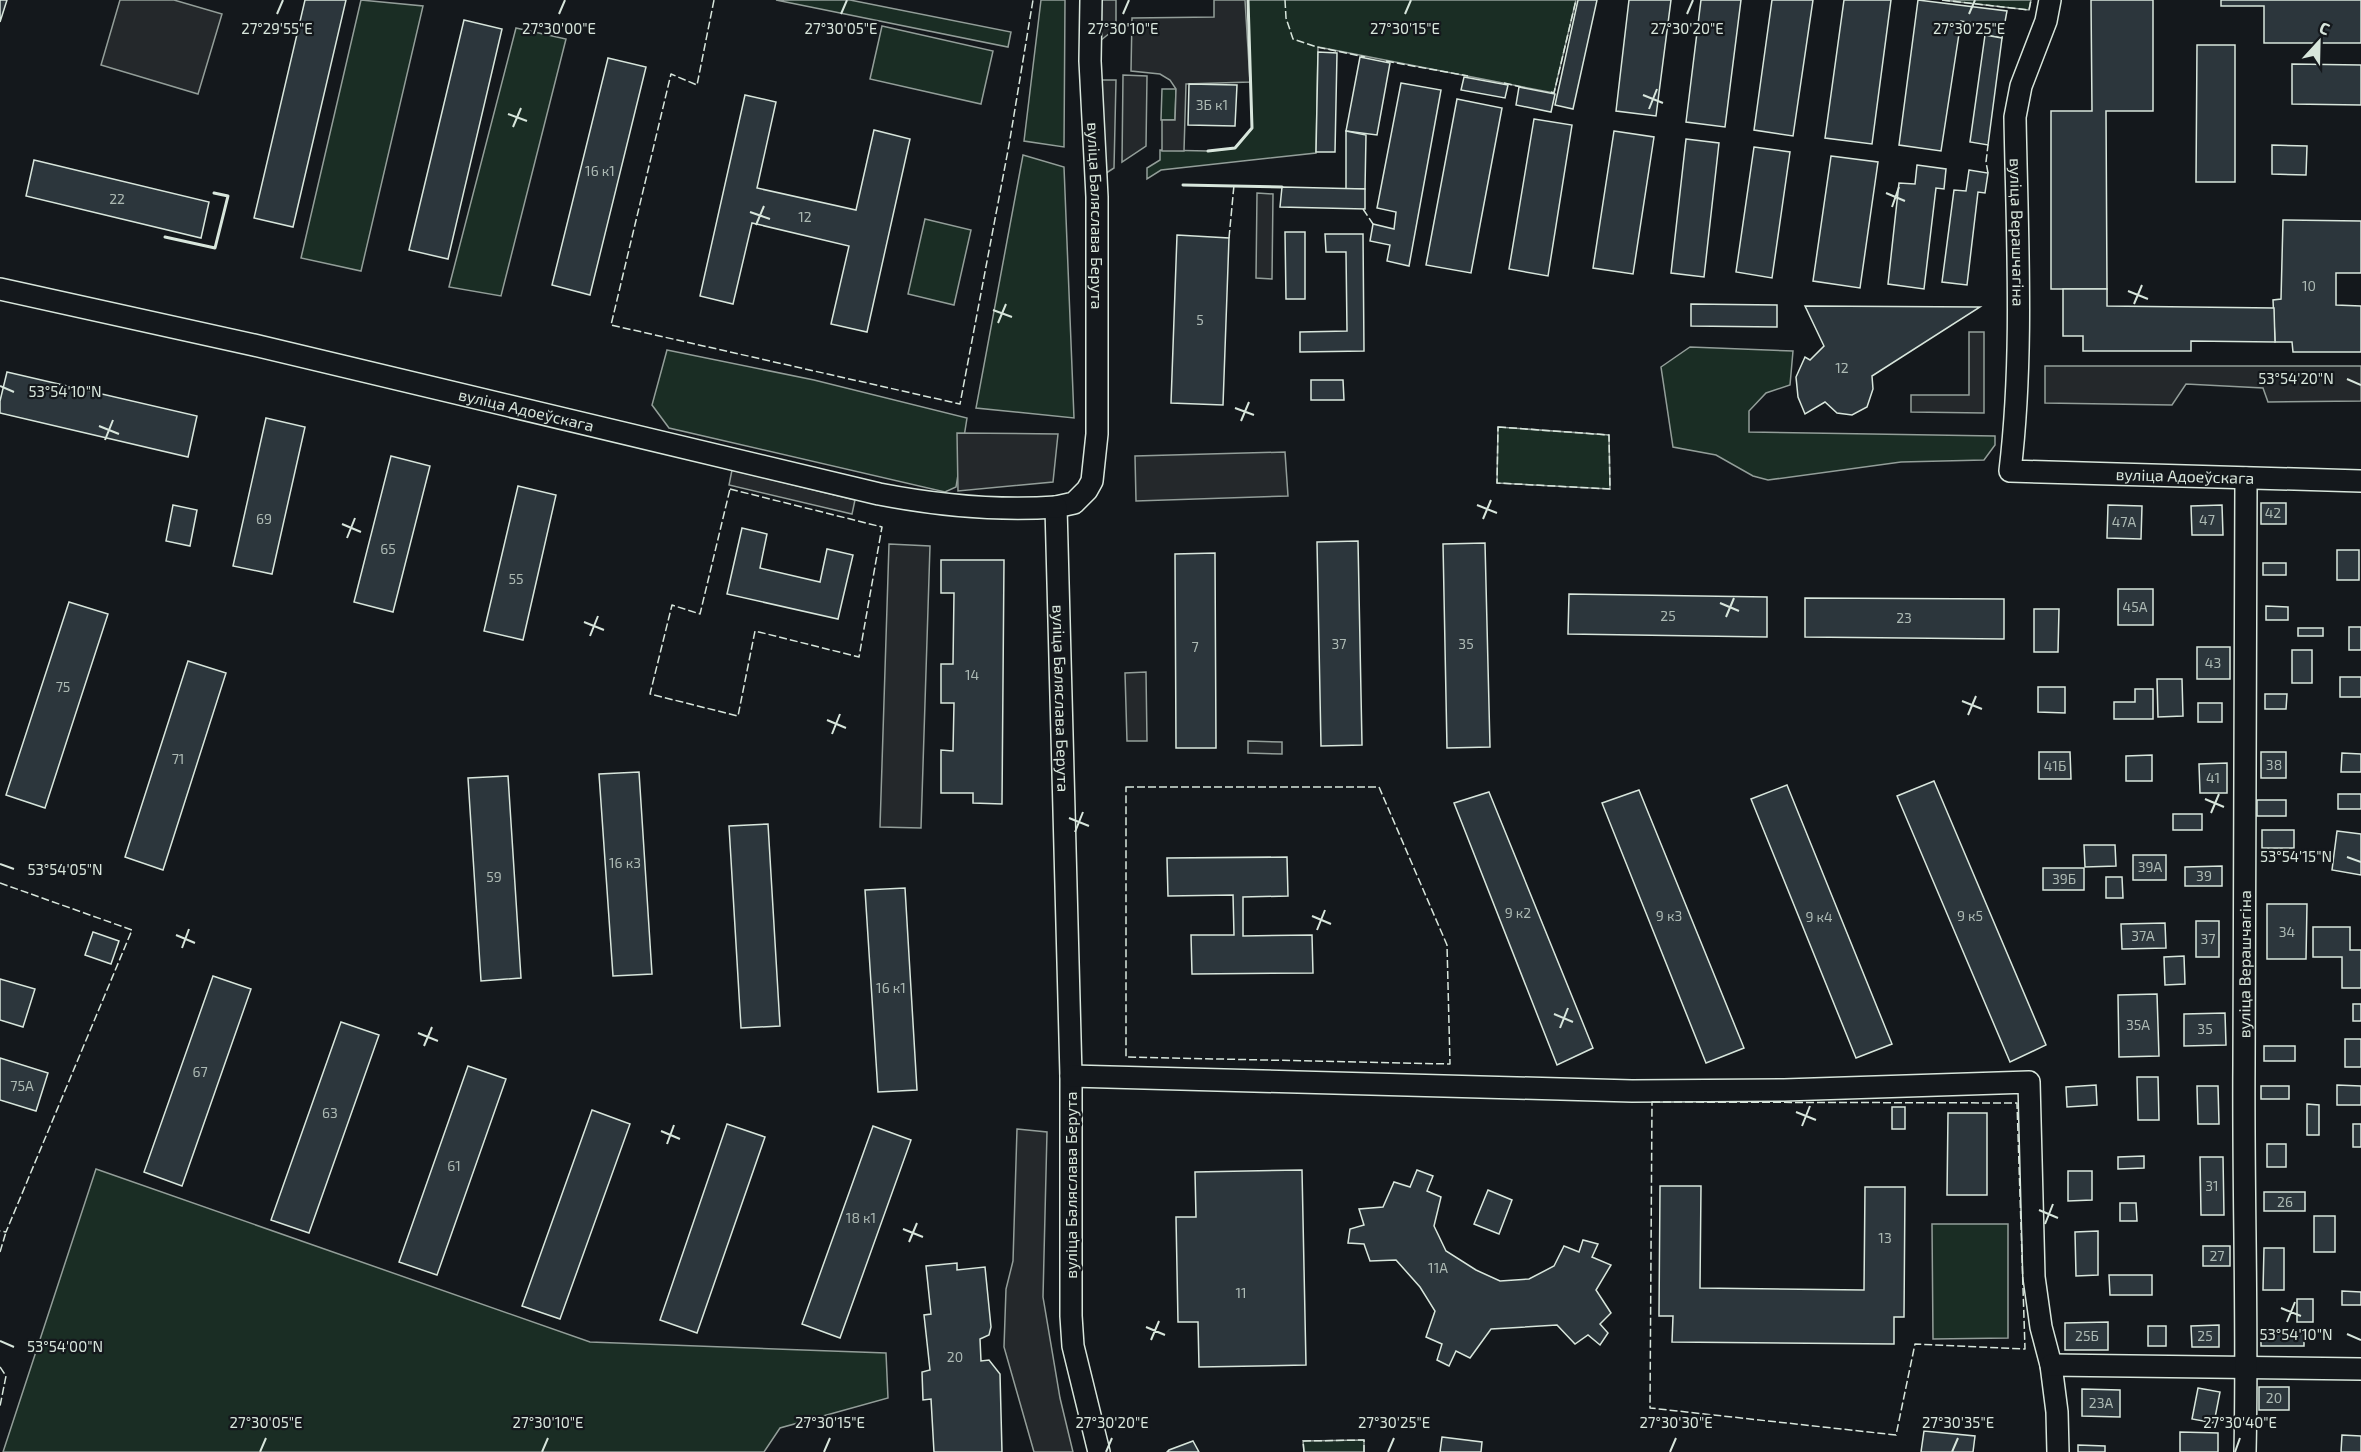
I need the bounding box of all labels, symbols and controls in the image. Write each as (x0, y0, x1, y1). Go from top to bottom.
north arrow (2289, 12, 2349, 72)
text: С (2317, 17, 2333, 38)
text: 27°29'55"E (241, 19, 313, 37)
text: 27°30'00"E (522, 19, 596, 37)
text: 27°30'05"E (805, 19, 877, 37)
text: 27°30'10"E (1088, 19, 1158, 37)
text: 27°30'15"E (1370, 19, 1440, 37)
text: 27°30'20"E (1650, 19, 1724, 37)
text: 27°30'25"E (1933, 19, 2005, 37)
house number: 3Б к1 (1196, 96, 1228, 113)
street label: вуліца Баляслава Берута (1084, 122, 1107, 310)
street label: вуліца Верашчагіна (2006, 158, 2029, 307)
house number: 16 к1 (585, 162, 615, 179)
house number: 22 (109, 190, 125, 207)
house number: 12 (798, 208, 812, 225)
house number: 10 (2302, 277, 2316, 294)
house number: 5 (1196, 311, 1204, 328)
house number: 12 (1835, 359, 1849, 376)
text: 53°54'20"N (2258, 369, 2334, 387)
text: 53°54'10"N (28, 382, 102, 400)
street label: вуліца Адоеўскага (457, 384, 596, 435)
street label: вуліца Адоеўскага (2115, 464, 2255, 487)
house number: 42 (2265, 504, 2281, 521)
house number: 69 (256, 510, 272, 527)
house number: 47 (2199, 511, 2215, 528)
house number: 47А (2112, 513, 2137, 530)
house number: 65 (380, 540, 396, 557)
house number: 55 (508, 570, 524, 587)
house number: 45А (2123, 598, 2148, 615)
street label: вуліца Баляслава Берута (1049, 604, 1074, 792)
house number: 25 (1660, 607, 1676, 624)
house number: 23 (1896, 609, 1912, 626)
house number: 37 (1332, 635, 1346, 652)
house number: 35 (1458, 635, 1474, 652)
house number: 7 (1191, 638, 1199, 655)
house number: 43 (2205, 654, 2221, 671)
house number: 14 (965, 666, 979, 683)
house number: 75 (56, 678, 70, 695)
house number: 71 (172, 750, 184, 767)
house number: 38 (2266, 756, 2282, 773)
house number: 41Б (2044, 757, 2066, 774)
house number: 41 (2206, 769, 2220, 786)
text: 53°54'15"N (2260, 847, 2332, 865)
house number: 16 к3 (609, 854, 641, 871)
house number: 39А (2138, 858, 2163, 875)
text: 53°54'05"N (27, 860, 103, 878)
house number: 39 (2196, 867, 2212, 884)
house number: 59 (486, 868, 502, 885)
house number: 39Б (2052, 870, 2076, 887)
street label: вуліца Верашчагіна (2234, 890, 2254, 1038)
house number: 9 к2 (1505, 904, 1531, 921)
house number: 9 к3 (1656, 907, 1682, 924)
house number: 9 к5 (1957, 907, 1983, 924)
house number: 9 к4 (1805, 908, 1833, 925)
house number: 34 (2279, 923, 2295, 940)
house number: 37А (2131, 927, 2155, 944)
house number: 37 (2201, 930, 2215, 947)
house number: 16 к1 (876, 979, 906, 996)
house number: 35А (2126, 1016, 2150, 1033)
house number: 35 (2197, 1020, 2213, 1037)
house number: 67 (192, 1063, 208, 1080)
house number: 75А (10, 1077, 34, 1094)
street label: вуліца Баляслава Берута (1061, 1091, 1081, 1279)
house number: 63 (322, 1104, 338, 1121)
house number: 61 (447, 1157, 461, 1174)
house number: 31 (2205, 1177, 2219, 1194)
house number: 26 (2277, 1193, 2293, 1210)
house number: 18 к1 (846, 1209, 876, 1226)
house number: 13 (1878, 1229, 1892, 1246)
house number: 27 (2209, 1247, 2225, 1264)
house number: 11А (1428, 1259, 1448, 1276)
house number: 11 (1235, 1284, 1247, 1301)
text: 53°54'10"N (2259, 1325, 2333, 1343)
house number: 25Б (2075, 1327, 2099, 1344)
house number: 25 (2197, 1327, 2213, 1344)
text: 53°54'00"N (27, 1337, 103, 1355)
house number: 20 (947, 1348, 963, 1365)
house number: 20 (2266, 1389, 2282, 1406)
house number: 23А (2089, 1394, 2113, 1411)
text: 27°30'05"E (230, 1413, 302, 1431)
text: 27°30'10"E (513, 1413, 583, 1431)
text: 27°30'15"E (795, 1413, 865, 1431)
text: 27°30'20"E (1075, 1413, 1149, 1431)
text: 27°30'25"E (1358, 1413, 1430, 1431)
text: 27°30'30"E (1639, 1413, 1713, 1431)
text: 27°30'35"E (1922, 1413, 1994, 1431)
text: 27°30'40"E (2203, 1413, 2277, 1431)

